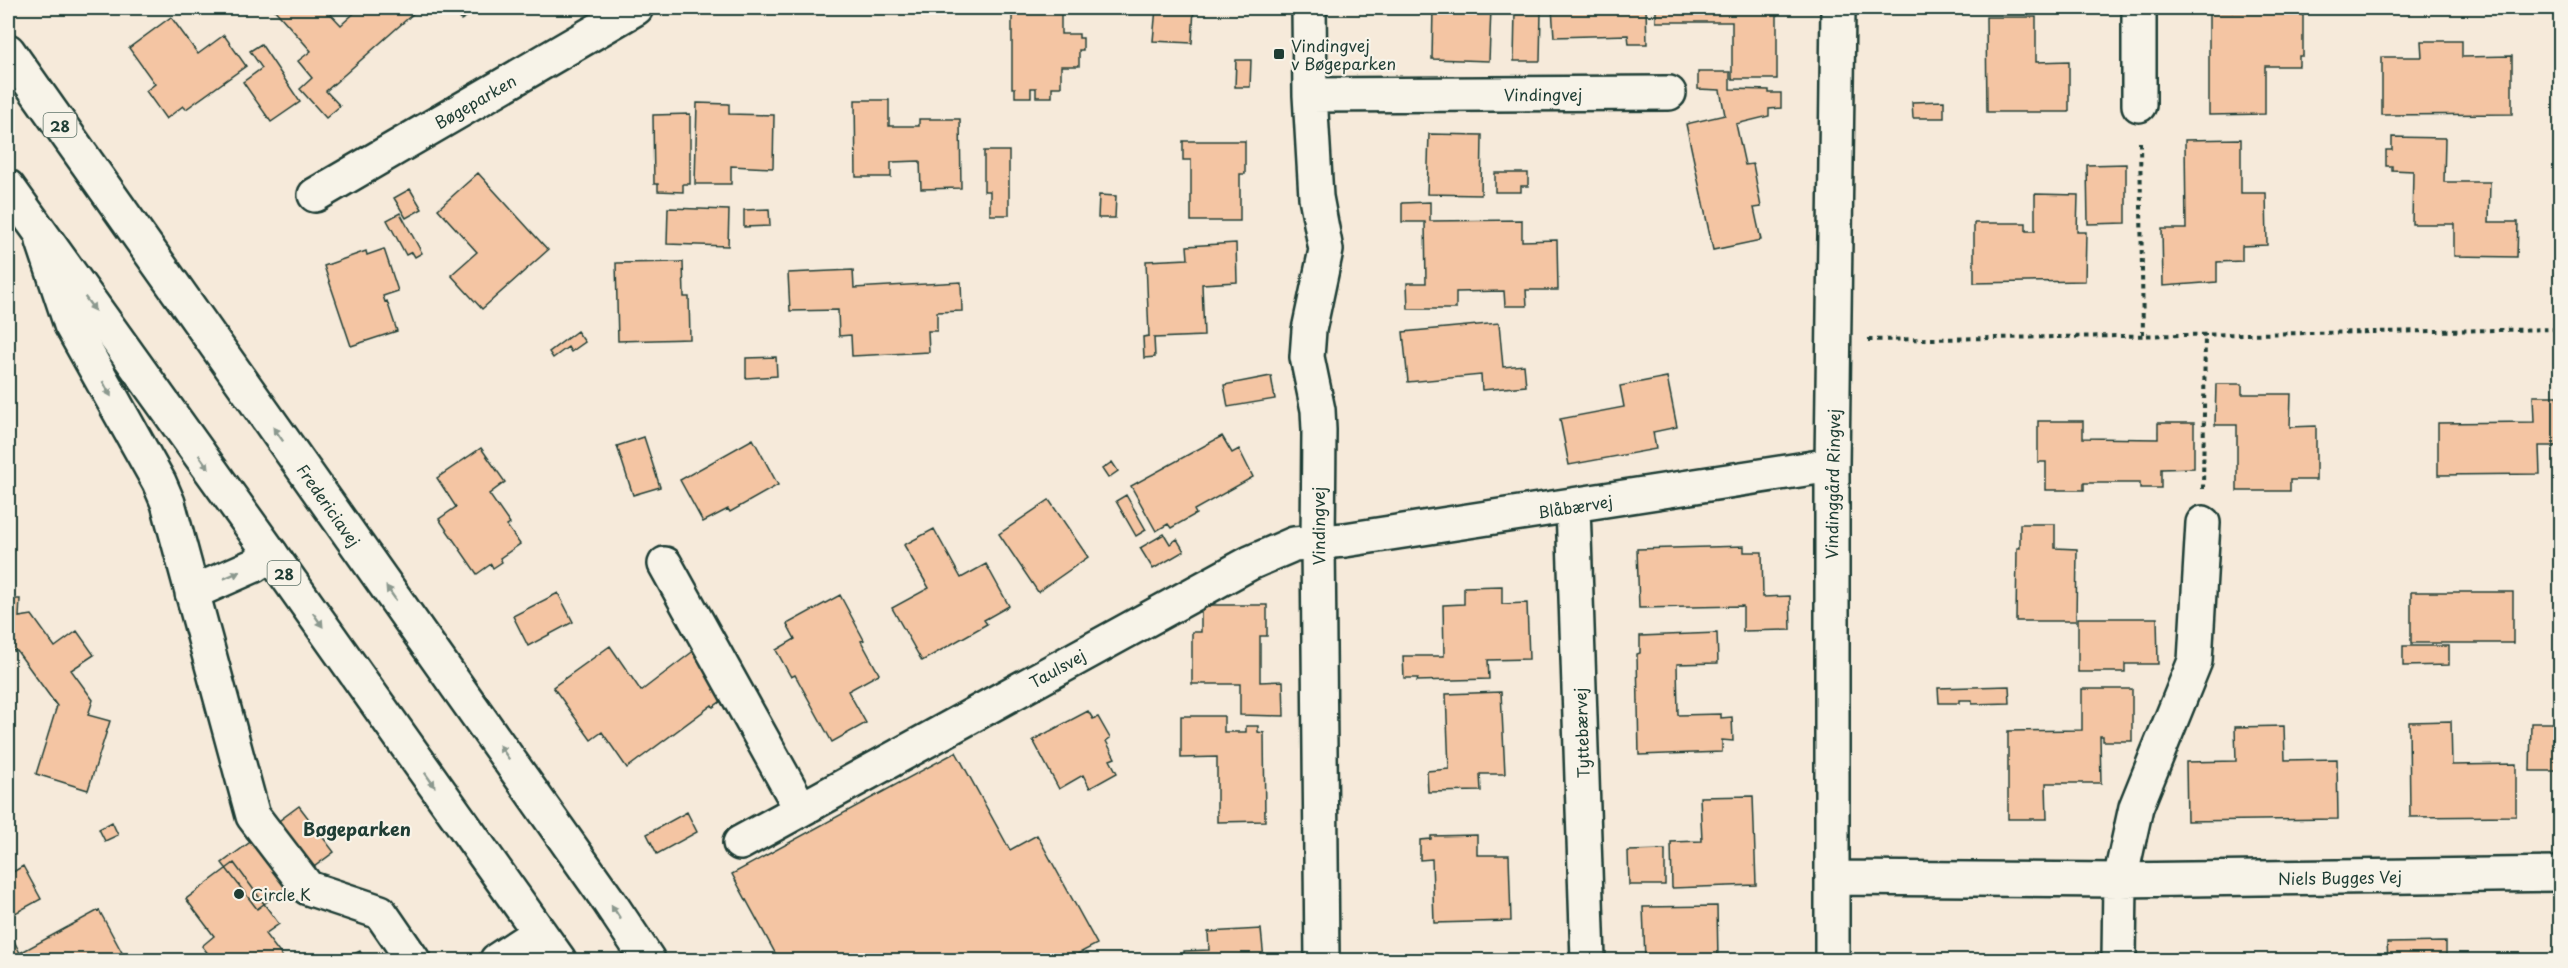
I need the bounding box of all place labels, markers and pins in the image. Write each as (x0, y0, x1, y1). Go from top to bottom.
place label: Vindingvej v Bøgeparken (1291, 33, 1396, 75)
marker: Vindingvej v Bøgeparken (1272, 47, 1286, 61)
place label: Circle K (251, 882, 311, 906)
marker: Circle K (232, 887, 246, 901)

